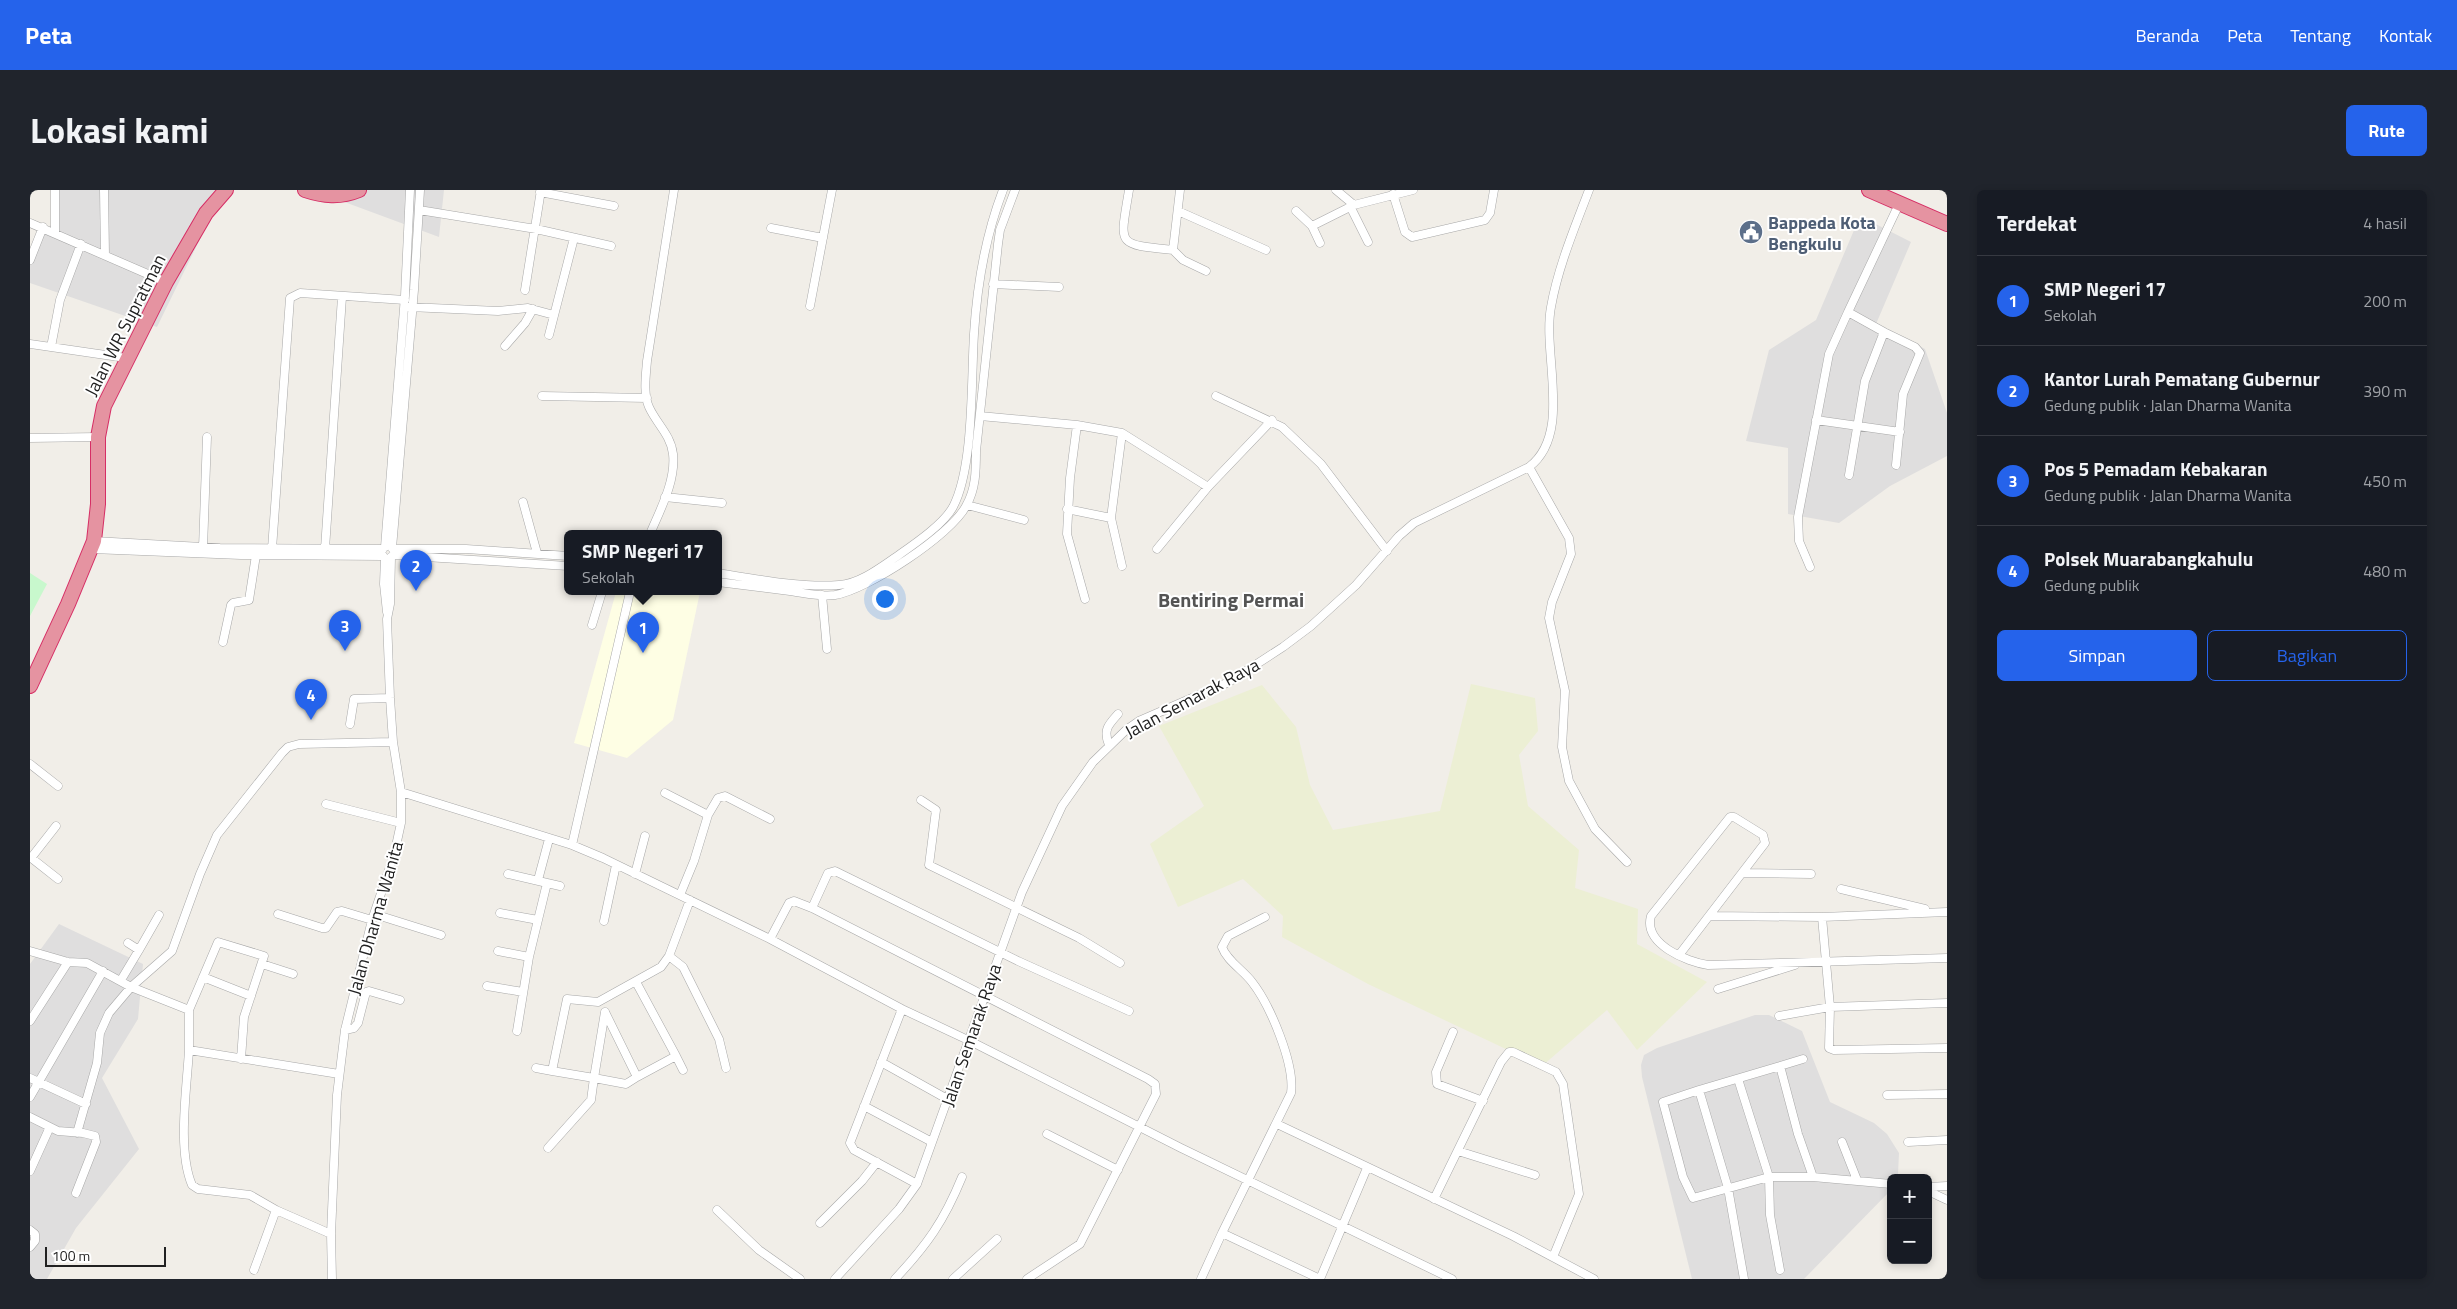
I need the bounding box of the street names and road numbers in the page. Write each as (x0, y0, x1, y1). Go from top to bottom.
street label: Jalan WR Supratman (78, 249, 172, 401)
street label: Jalan Semarak Raya (1120, 651, 1264, 745)
street label: Jalan Dharma Wanita (340, 838, 410, 998)
street label: Jalan Semarak Raya (934, 960, 1008, 1110)

